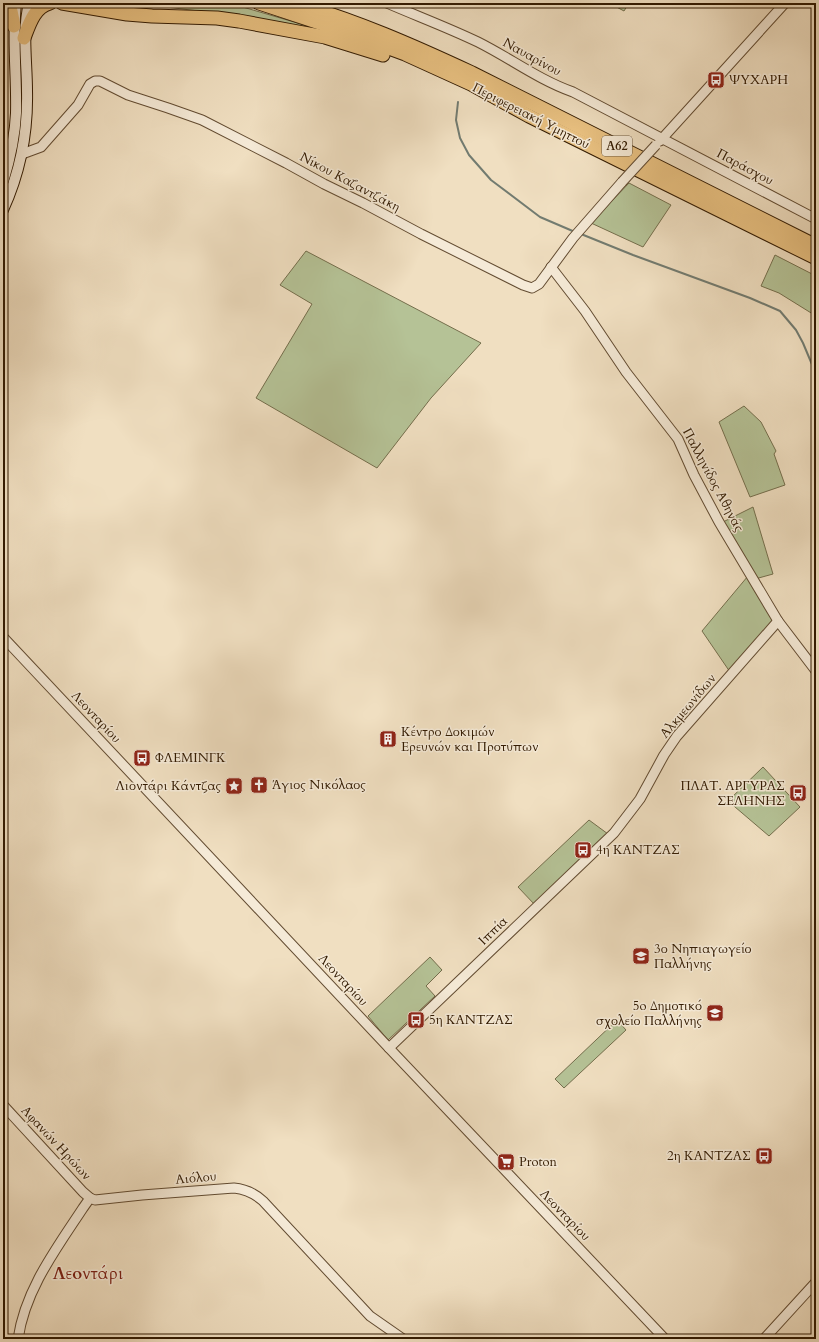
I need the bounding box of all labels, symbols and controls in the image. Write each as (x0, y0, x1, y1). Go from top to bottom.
street label: Ναυαρίνου (499, 34, 565, 81)
bus stop icon: ΨΥΧΑΡΗ (706, 70, 726, 90)
place label: ΨΥΧΑΡΗ (729, 71, 788, 89)
street label: Περιφερειακή Υμηττού (469, 79, 593, 154)
road number: Α62 (602, 136, 632, 156)
street label: Παράσχου (713, 144, 777, 190)
street label: Νίκου Καζαντζάκη (297, 148, 404, 216)
street label: Παλληνίδος Αθηνάς (678, 425, 748, 536)
street label: Αλκμεωνίδων (656, 670, 720, 742)
street label: Λεονταρίου (67, 687, 125, 747)
place label: Κέντρο Δοκιμών Ερευνών και Προτύπων (401, 723, 539, 756)
building icon: Κέντρο Δοκιμών Ερευνών και Προτύπων (378, 729, 398, 749)
bus stop icon: ΦΛΕΜΙΝΓΚ (132, 748, 152, 768)
place label: ΦΛΕΜΙΝΓΚ (155, 749, 226, 767)
church icon: Άγιος Νικόλαος (249, 775, 269, 795)
place icon: Λιοντάρι Κάντζας (224, 776, 244, 796)
place label: Άγιος Νικόλαος (272, 776, 366, 794)
place label: Λιοντάρι Κάντζας (116, 777, 221, 795)
place label: ΠΛΑΤ. ΑΡΓΥΡΑΣ ΣΕΛΗΝΗΣ (680, 777, 785, 810)
bus stop icon: ΠΛΑΤ. ΑΡΓΥΡΑΣ ΣΕΛΗΝΗΣ (788, 783, 808, 803)
bus stop icon: 4η ΚΑΝΤΖΑΣ (573, 840, 593, 860)
place label: 4η ΚΑΝΤΖΑΣ (596, 841, 680, 859)
street label: Ιππία (475, 913, 512, 949)
place label: 3ο Νηπιαγωγείο Παλλήνης (654, 940, 752, 973)
school or university icon: 3ο Νηπιαγωγείο Παλλήνης (631, 946, 651, 966)
street label: Λεονταρίου (314, 950, 372, 1010)
place label: 5o Δημοτικό σχολείο Παλλήνης (596, 997, 702, 1030)
school or university icon: 5o Δημοτικό σχολείο Παλλήνης (705, 1003, 725, 1023)
bus stop icon: 5η ΚΑΝΤΖΑΣ (406, 1010, 426, 1030)
place label: 5η ΚΑΝΤΖΑΣ (429, 1011, 513, 1029)
street label: Αφανών Ηρώων (17, 1102, 95, 1184)
bus stop icon: 2η ΚΑΝΤΖΑΣ (754, 1146, 774, 1166)
place label: 2η ΚΑΝΤΖΑΣ (667, 1147, 751, 1165)
supermarket icon: Proton (496, 1152, 516, 1172)
place label: Proton (519, 1153, 558, 1171)
street label: Αιόλου (175, 1167, 217, 1189)
street label: Λεονταρίου (536, 1185, 594, 1245)
district label: Λεοντάρι (53, 1262, 124, 1285)

